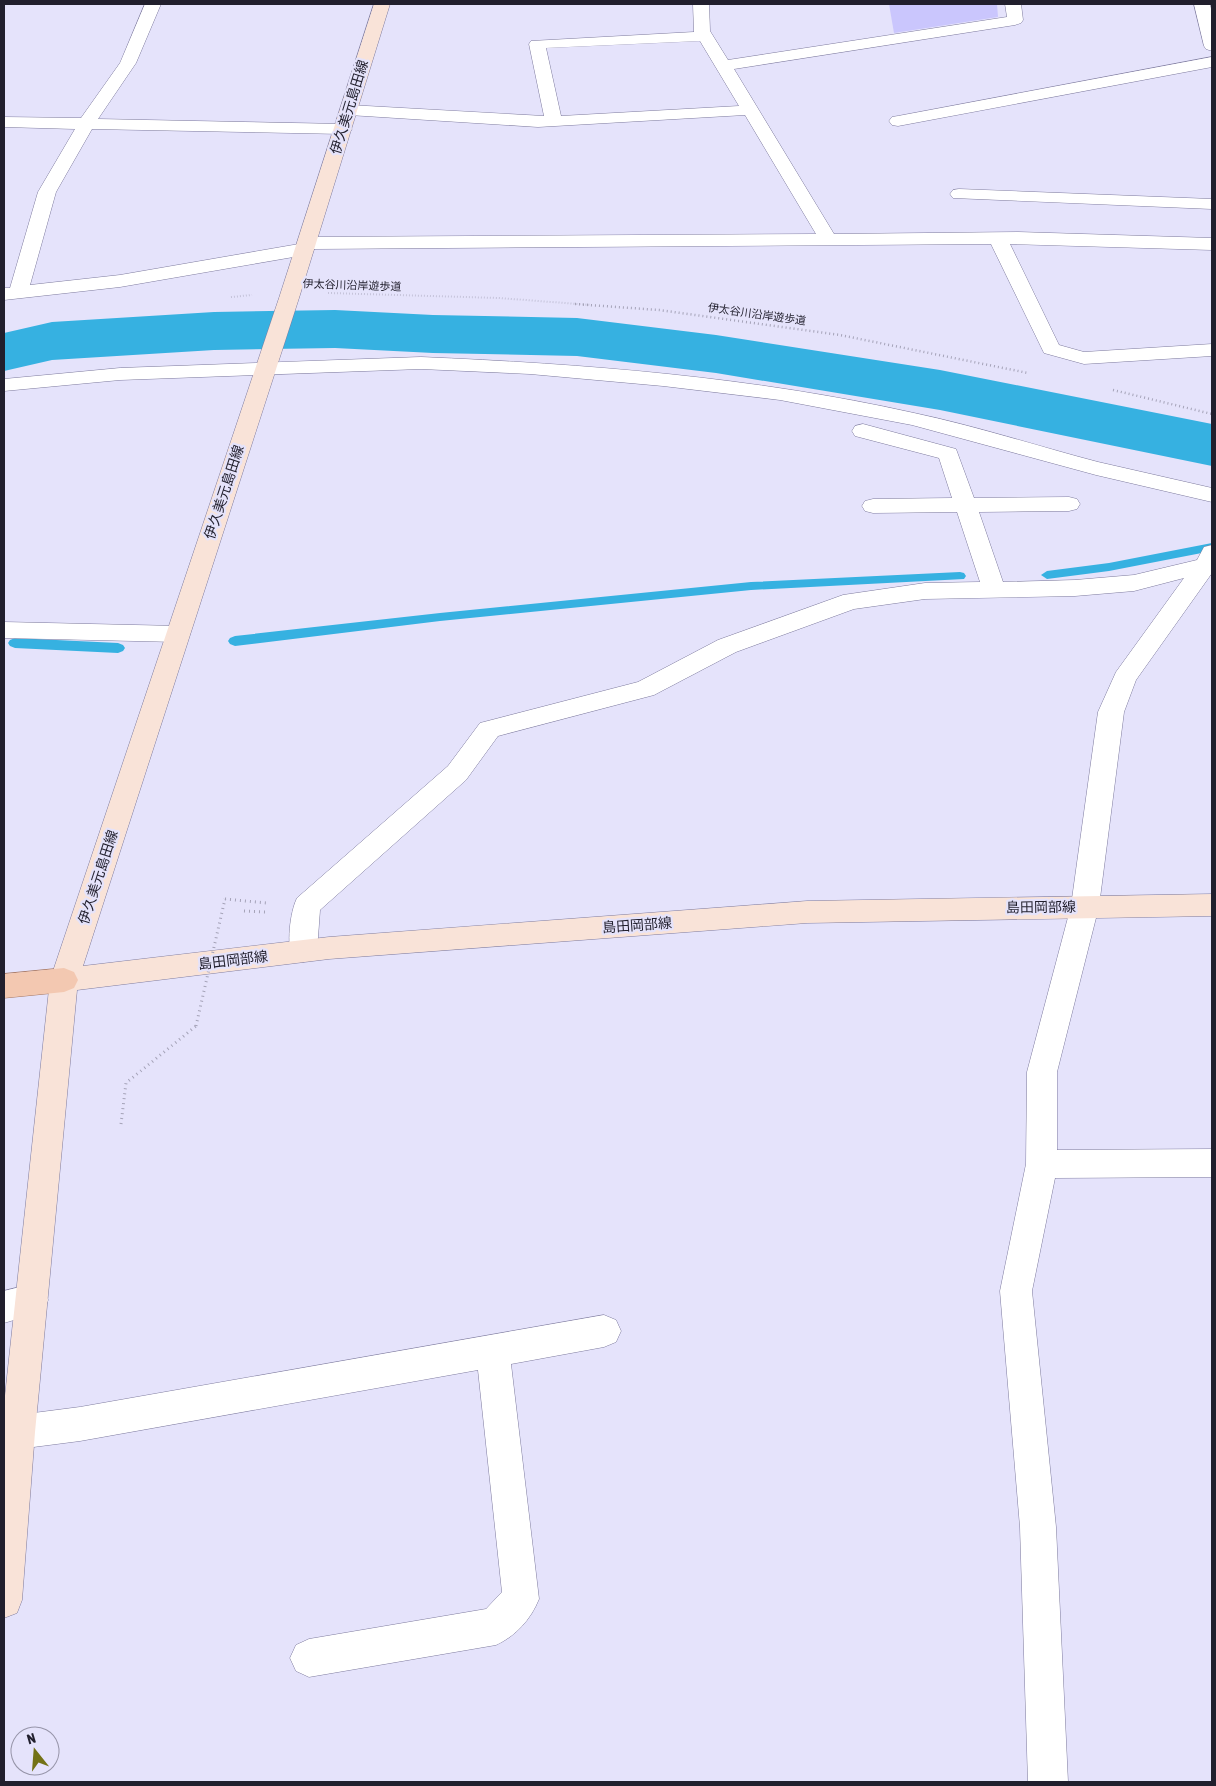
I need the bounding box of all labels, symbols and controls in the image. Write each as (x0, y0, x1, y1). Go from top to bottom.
street label: 伊久美元島田線 (327, 58, 371, 156)
street label: 伊太谷川沿岸遊歩道 (302, 277, 402, 293)
street label: 伊太谷川沿岸遊歩道 (707, 301, 807, 327)
street label: 伊久美元島田線 (201, 443, 247, 541)
street label: 伊久美元島田線 (75, 828, 121, 926)
street label: 島田岡部線 (1006, 898, 1076, 916)
street label: 島田岡部線 (602, 915, 672, 935)
street label: 島田岡部線 (197, 948, 269, 972)
north arrow (10, 1726, 60, 1776)
text: N (25, 1730, 37, 1747)

